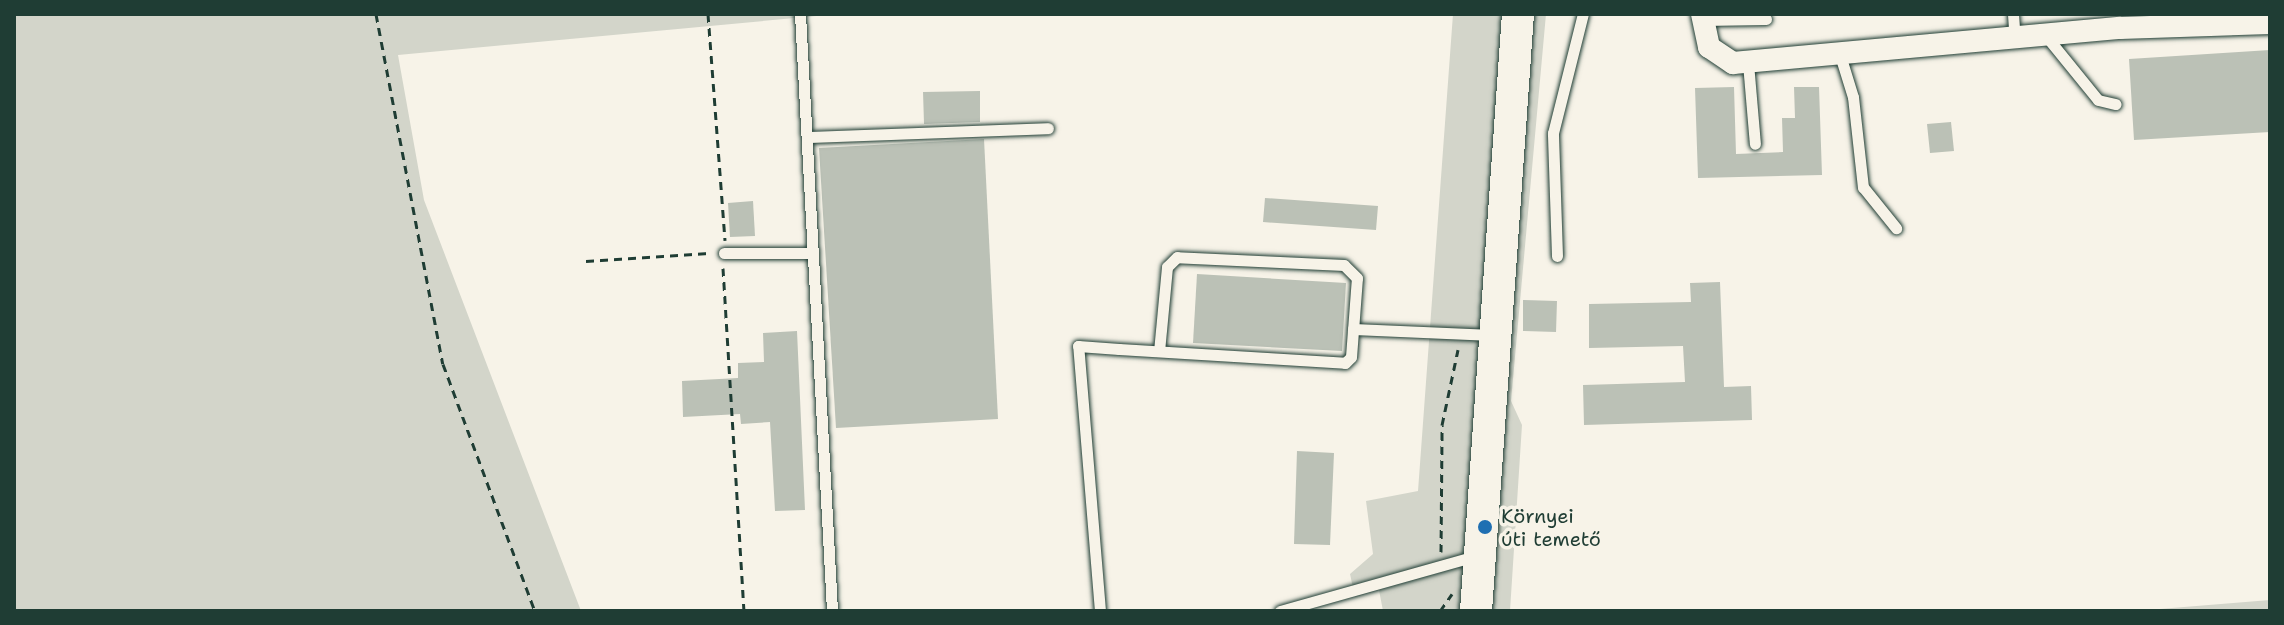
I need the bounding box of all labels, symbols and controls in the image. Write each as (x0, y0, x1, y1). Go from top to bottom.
place label: Környei úti temető (1501, 504, 1601, 551)
marker: Környei úti temető (1476, 518, 1494, 536)

